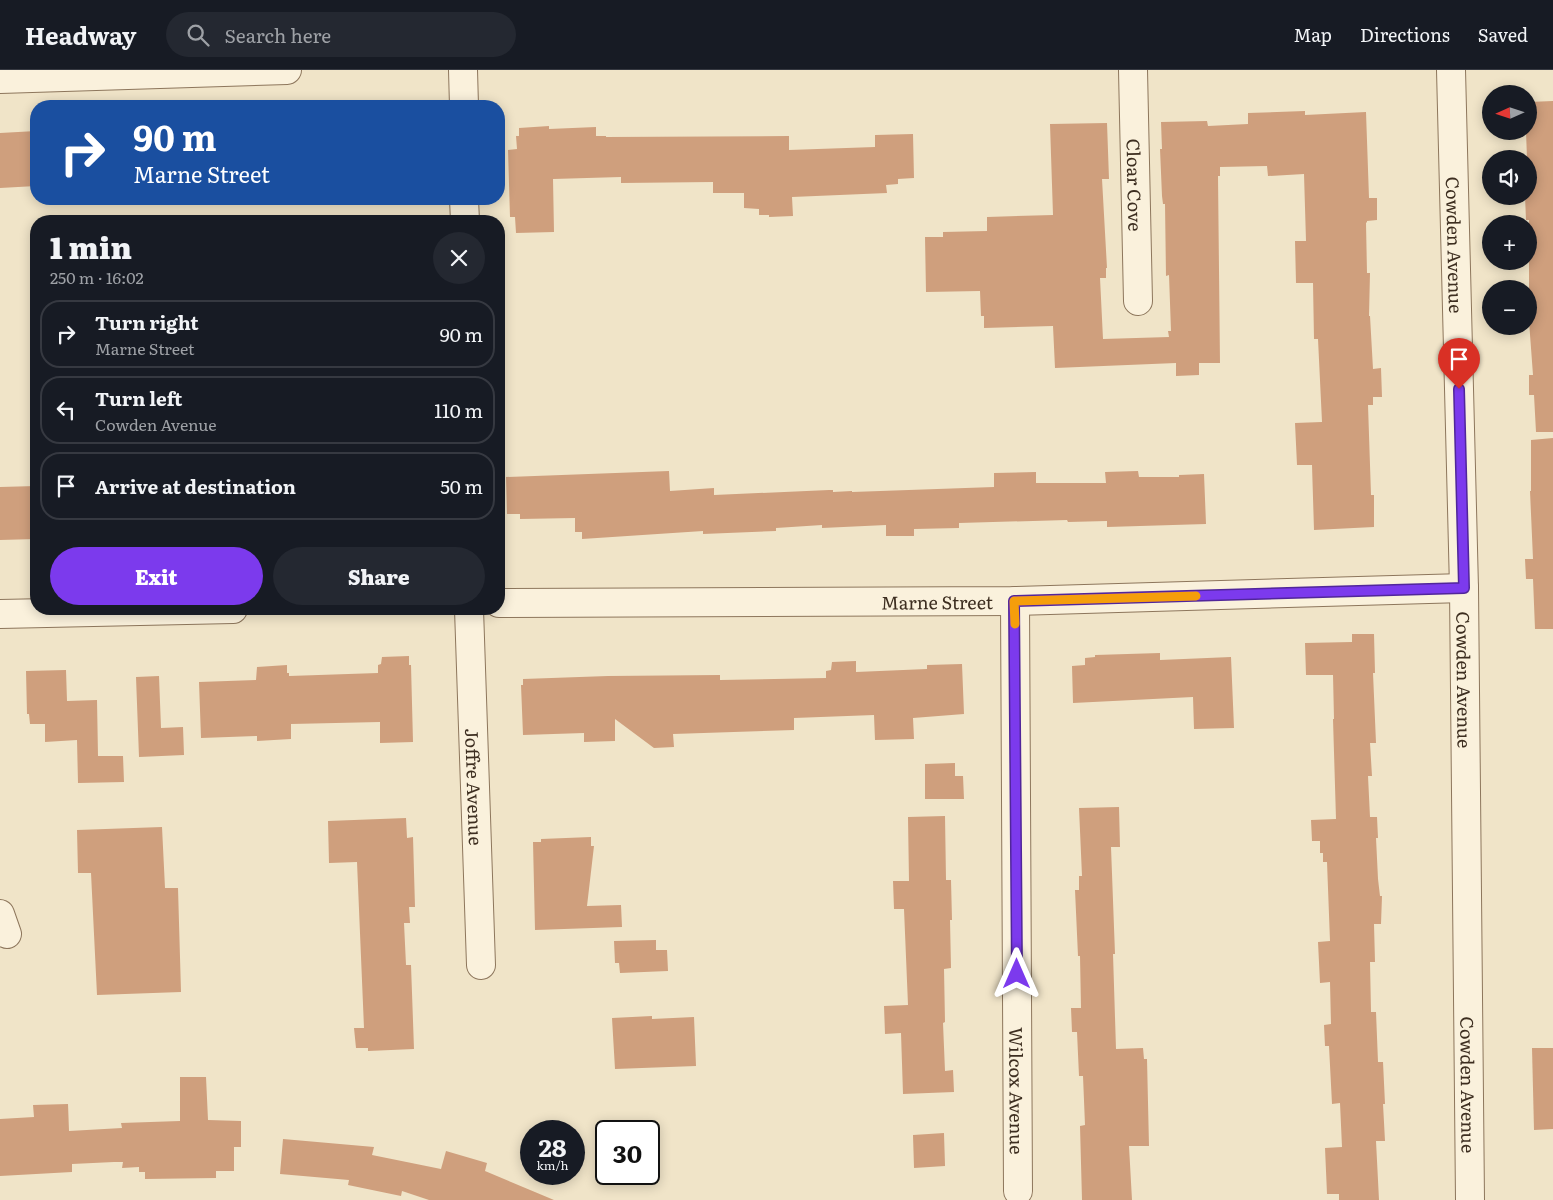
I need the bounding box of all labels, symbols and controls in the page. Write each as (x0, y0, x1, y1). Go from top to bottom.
search box (166, 12, 516, 57)
text: Headway (25, 17, 136, 52)
icon: search (184, 21, 212, 49)
text: Search here (224, 21, 331, 49)
text: Map (1294, 21, 1332, 48)
text: Directions (1360, 21, 1450, 48)
text: Saved (1478, 21, 1528, 48)
north arrow (1482, 85, 1538, 140)
map controls (1482, 85, 1537, 335)
text: 90 m (133, 110, 217, 162)
icon: right (50, 120, 115, 185)
street label: Cloar Cove (1121, 138, 1150, 232)
button: sound (1482, 150, 1537, 205)
text: Marne Street (133, 157, 270, 190)
street label: Cowden Avenue (1440, 176, 1471, 314)
button: + (1482, 215, 1537, 270)
text: 1 min (50, 224, 132, 268)
button: close (433, 232, 485, 284)
text: 250 m · 16:02 (50, 265, 144, 289)
button: − (1482, 280, 1537, 335)
text: Turn right (95, 308, 199, 336)
icon: right (52, 320, 80, 348)
text: 90 m (440, 320, 483, 348)
text: Marne Street (95, 336, 195, 360)
pin (1438, 338, 1480, 389)
icon: arrive (1445, 345, 1473, 373)
text: Turn left (95, 384, 182, 412)
icon: left (52, 396, 80, 424)
text: 110 m (434, 396, 483, 424)
text: Cowden Avenue (95, 412, 217, 436)
icon: arrive (52, 472, 80, 500)
text: Arrive at destination (95, 472, 296, 500)
text: 50 m (440, 472, 483, 500)
button: Exit (50, 547, 263, 605)
button: Share (273, 547, 485, 605)
street label: Marne Street (881, 588, 994, 615)
street label: Cowden Avenue (1451, 611, 1479, 748)
street label: Joffre Avenue (460, 728, 490, 846)
position arrow (990, 947, 1042, 999)
street label: Cowden Avenue (1455, 1016, 1483, 1153)
street label: Wilcox Avenue (1004, 1027, 1031, 1155)
speed limit sign: 30 (595, 1120, 660, 1185)
text: 28 (538, 1128, 567, 1165)
text: km/h (537, 1156, 568, 1174)

